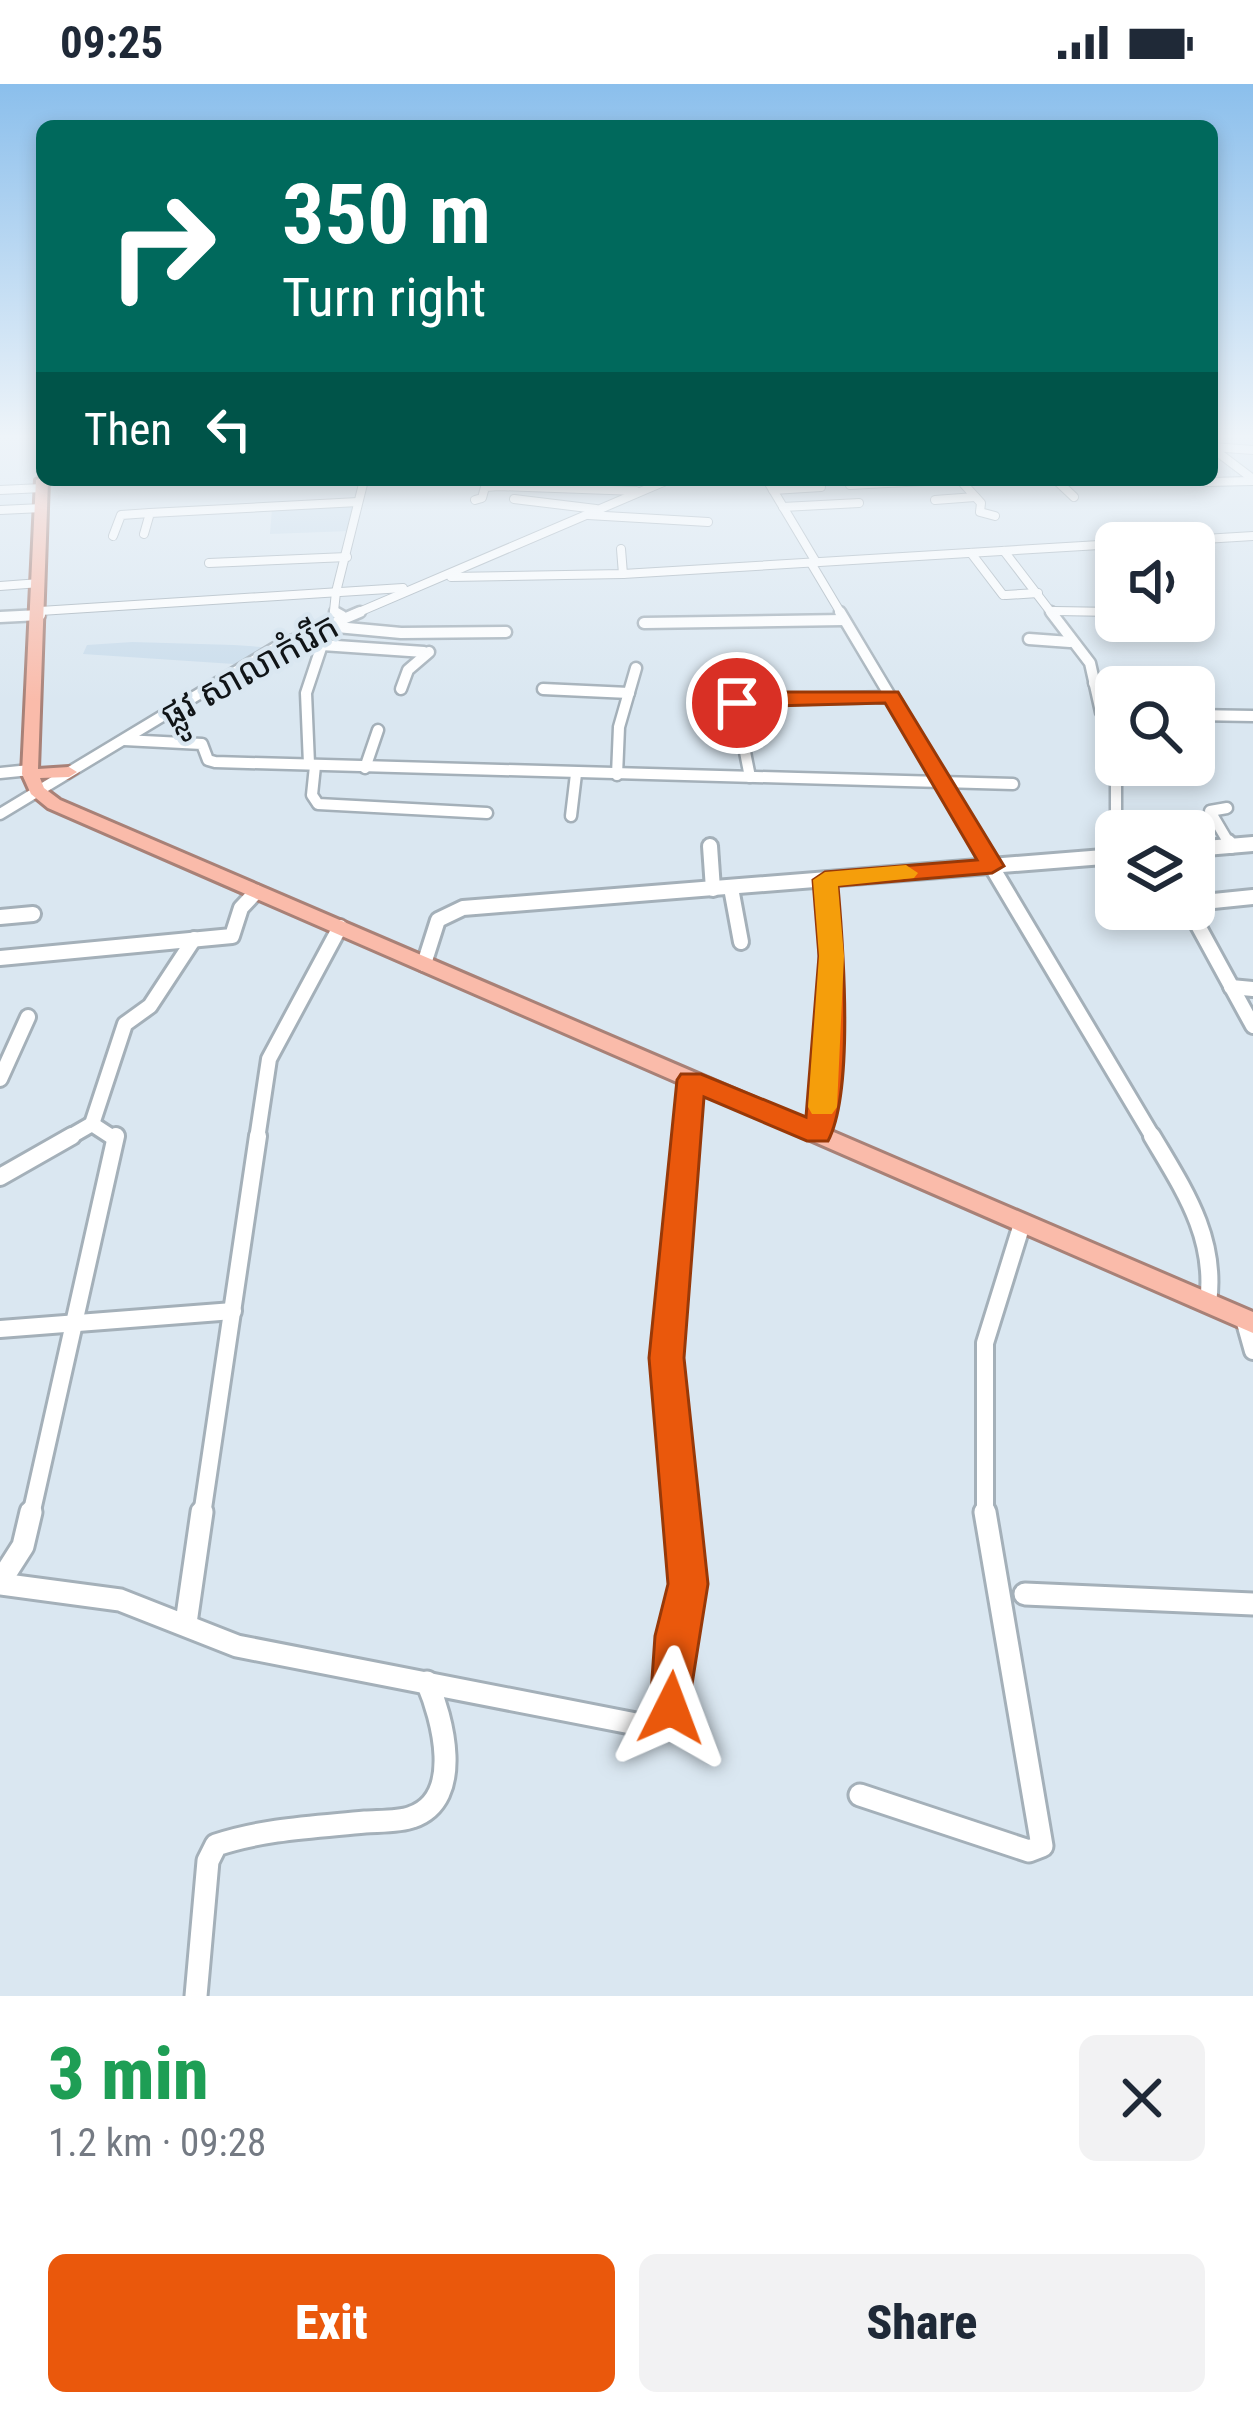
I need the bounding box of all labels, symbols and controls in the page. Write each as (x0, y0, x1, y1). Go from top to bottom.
text: 09:25 (60, 16, 163, 69)
text: 350 m (282, 165, 491, 264)
icon: right (84, 168, 240, 324)
text: Turn right (282, 266, 486, 329)
icon: left (196, 396, 262, 462)
text: Then (84, 403, 172, 456)
map controls (1095, 522, 1215, 930)
button: sound (1095, 522, 1215, 642)
street label: ផ្លូវ សាលាកំរើក (153, 605, 351, 746)
pin (686, 652, 788, 754)
button: search (1095, 666, 1215, 786)
icon: arrive (704, 670, 770, 736)
button: layers (1095, 810, 1215, 930)
position arrow (608, 1645, 734, 1771)
text: 3 min (48, 2032, 209, 2117)
button: close (1079, 2035, 1205, 2161)
text: 1.2 km · 09:28 (48, 2120, 266, 2166)
button: Exit (48, 2254, 615, 2392)
button: Share (639, 2254, 1205, 2392)

